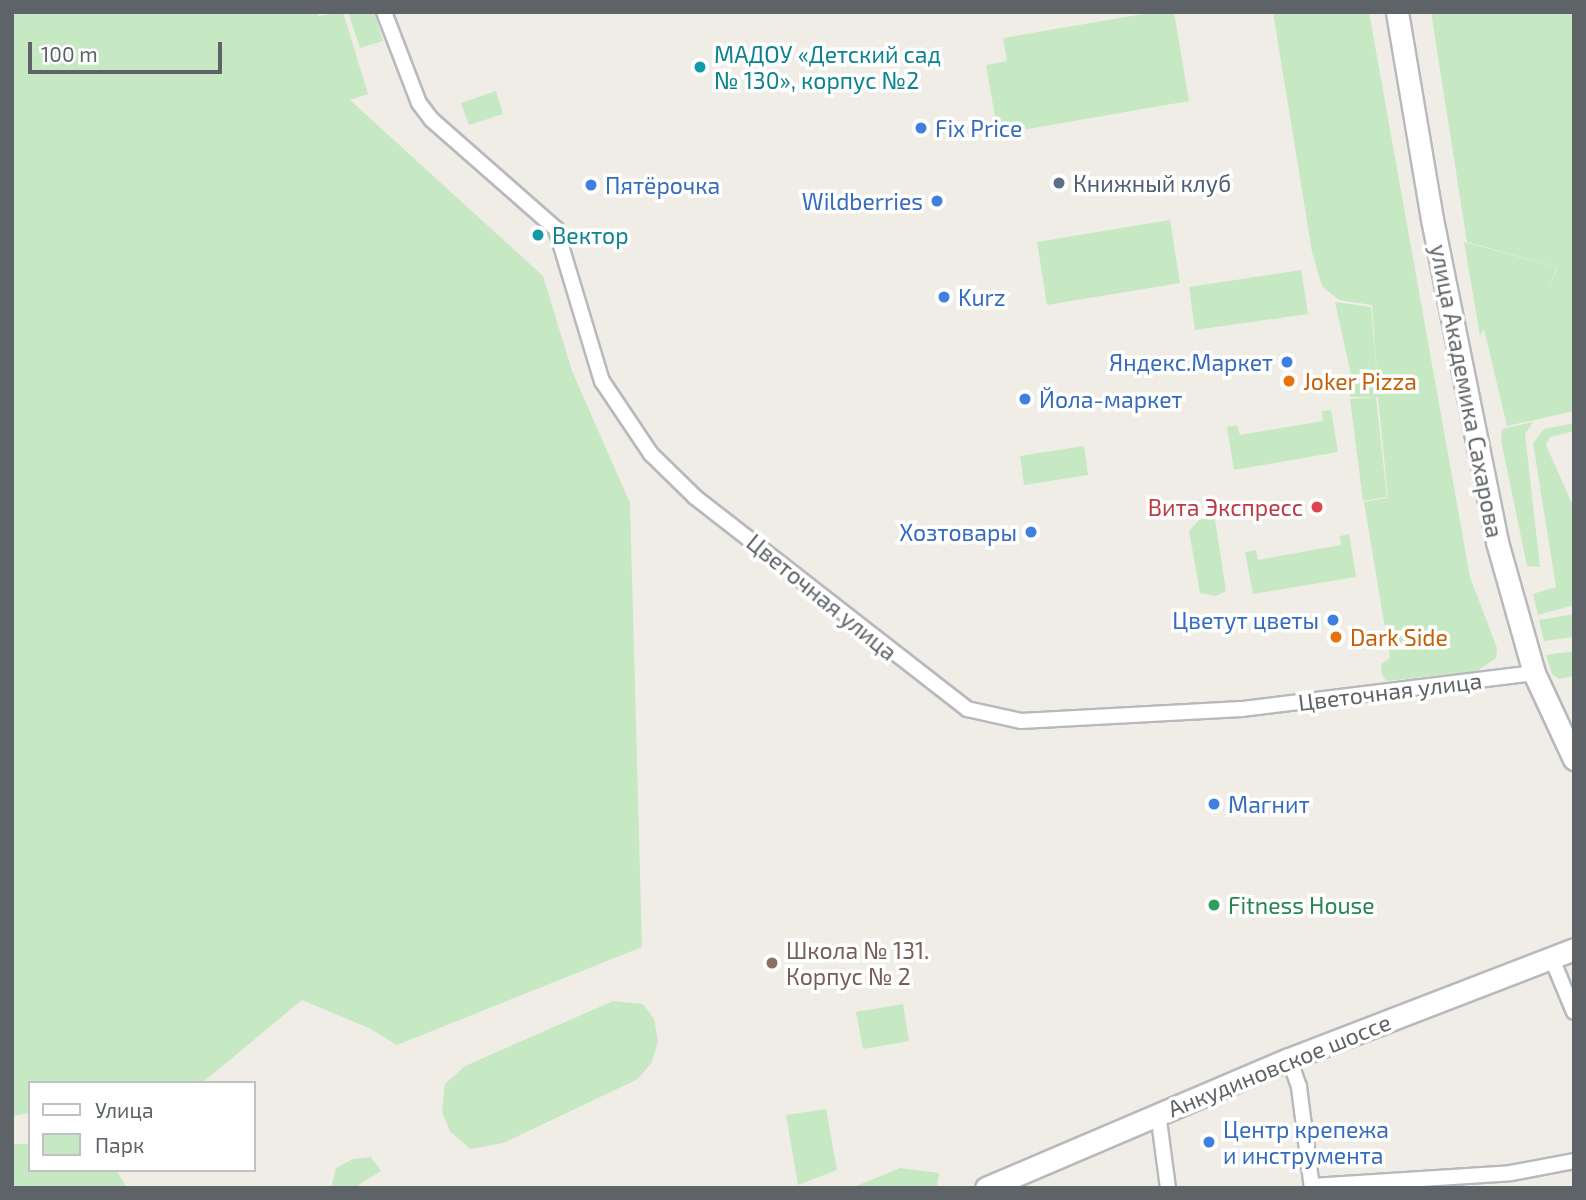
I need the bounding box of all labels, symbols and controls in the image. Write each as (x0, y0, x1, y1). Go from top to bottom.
scale bar (32, 28, 226, 72)
place label: МАДОУ «Детский сад № 130», корпус №2 (714, 40, 941, 94)
text: 100 m (41, 41, 98, 66)
marker: МАДОУ «Детский сад № 130», корпус №2 (692, 59, 708, 75)
place label: Fix Price (935, 114, 1022, 142)
marker: Fix Price (913, 120, 929, 136)
place label: Книжный клуб (1073, 169, 1231, 197)
place label: Пятёрочка (605, 171, 720, 199)
marker: Книжный клуб (1051, 175, 1067, 191)
marker: Пятёрочка (583, 177, 599, 193)
place label: Wildberries (802, 187, 923, 215)
marker: Wildberries (929, 193, 945, 209)
place label: Вектор (552, 221, 629, 249)
marker: Вектор (530, 227, 546, 243)
street label: улица Академика Сахарова (1425, 242, 1509, 540)
place label: Kurz (958, 283, 1006, 311)
marker: Kurz (936, 289, 952, 305)
place label: Яндекс.Маркет (1109, 348, 1273, 376)
marker: Яндекс.Маркет (1279, 354, 1295, 370)
place label: Joker Pizza (1303, 367, 1417, 395)
marker: Joker Pizza (1281, 373, 1297, 389)
place label: Йола-маркет (1039, 385, 1183, 413)
marker: Йола-маркет (1017, 391, 1033, 407)
place label: Вита Экспресс (1148, 493, 1303, 521)
marker: Вита Экспресс (1309, 499, 1325, 515)
place label: Хозтовары (899, 518, 1017, 546)
marker: Хозтовары (1023, 524, 1039, 540)
street label: Цветочная улица (741, 528, 903, 666)
place label: Цветут цветы (1172, 606, 1319, 634)
marker: Цветут цветы (1325, 612, 1341, 628)
place label: Dark Side (1350, 623, 1448, 651)
marker: Dark Side (1328, 629, 1344, 645)
street label: Цветочная улица (1297, 666, 1483, 716)
place label: Магнит (1228, 790, 1310, 818)
marker: Магнит (1206, 796, 1222, 812)
place label: Fitness House (1228, 891, 1375, 919)
marker: Fitness House (1206, 897, 1222, 913)
place label: Школа № 131. Корпус № 2 (786, 936, 929, 990)
marker: Школа № 131. Корпус № 2 (764, 955, 780, 971)
street label: Анкудиновское шоссе (1163, 1008, 1395, 1122)
legend (28, 1081, 256, 1172)
text: Улица (95, 1097, 154, 1122)
place label: Центр крепежа и инструмента (1223, 1115, 1389, 1169)
text: Парк (95, 1132, 144, 1157)
marker: Центр крепежа и инструмента (1201, 1134, 1217, 1150)

